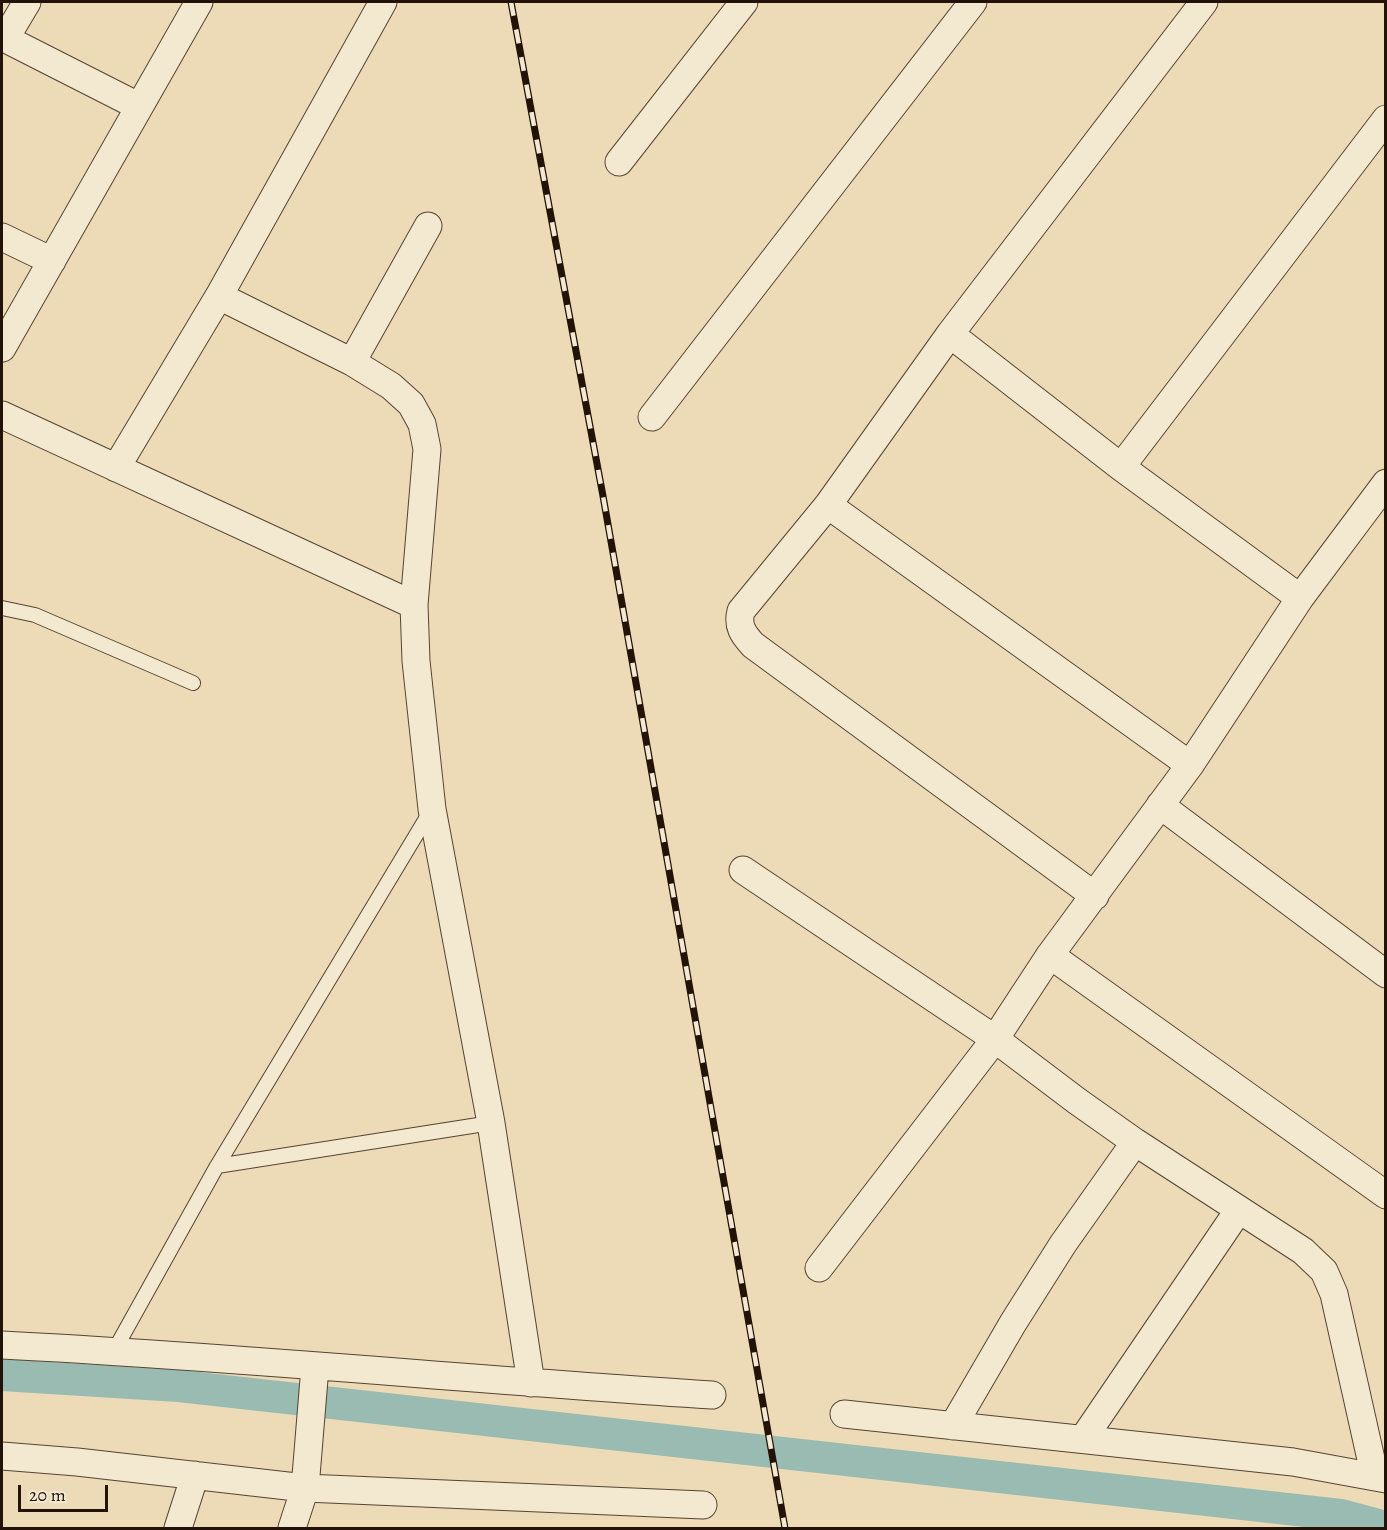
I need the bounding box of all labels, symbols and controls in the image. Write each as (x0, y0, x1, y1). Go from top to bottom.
scale bar (21, 1473, 111, 1511)
text: 20 m (29, 1483, 66, 1507)

